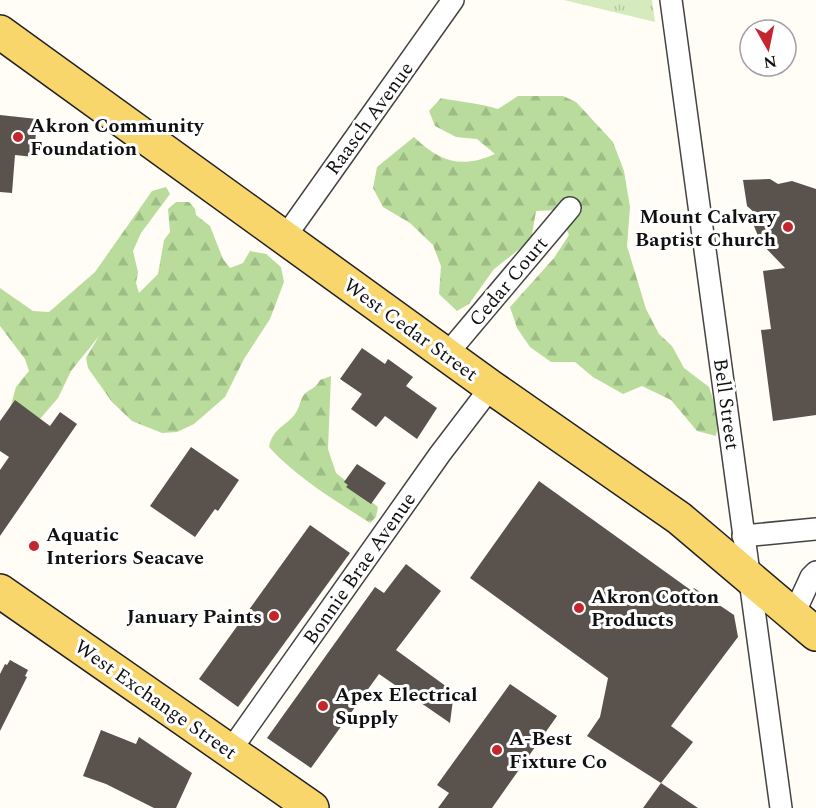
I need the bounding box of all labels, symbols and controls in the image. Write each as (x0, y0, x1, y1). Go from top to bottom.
north arrow (738, 18, 798, 78)
text: N (762, 49, 779, 75)
street label: Raasch Avenue (318, 56, 421, 182)
place label: Akron Community Foundation (30, 111, 205, 164)
marker: Akron Community Foundation (11, 130, 25, 144)
place label: Mount Calvary Baptist Church (635, 202, 777, 255)
marker: Mount Calvary Baptist Church (781, 220, 795, 234)
street label: Cedar Court (462, 230, 556, 333)
street label: West Cedar Street (337, 271, 484, 389)
street label: Bell Street (705, 356, 747, 452)
street label: Bonnie Brae Avenue (296, 486, 424, 651)
place label: Aquatic Interiors Seacave (46, 520, 204, 573)
marker: Aquatic Interiors Seacave (27, 539, 41, 553)
place label: Akron Cotton Products (591, 582, 719, 635)
marker: Akron Cotton Products (572, 601, 586, 615)
place label: January Paints (127, 602, 262, 632)
marker: January Paints (267, 609, 281, 623)
street label: West Exchange Street (68, 632, 243, 767)
place label: Apex Electrical Supply (335, 680, 478, 733)
marker: Apex Electrical Supply (316, 699, 330, 713)
place label: A-Best Fixture Co (509, 724, 607, 777)
marker: A-Best Fixture Co (490, 743, 504, 757)

